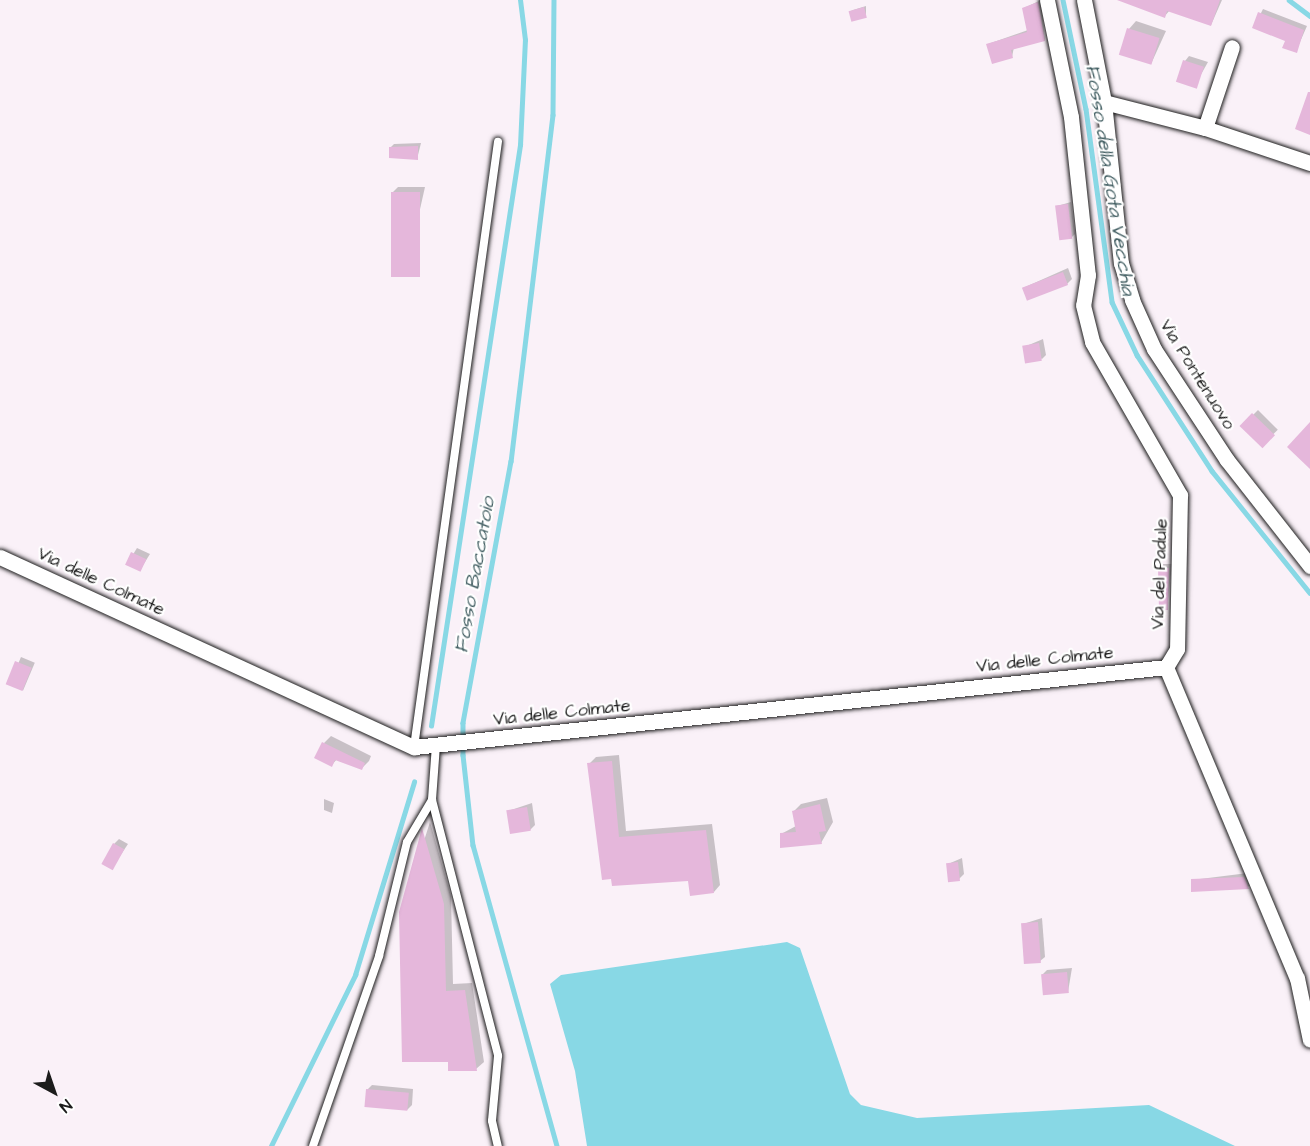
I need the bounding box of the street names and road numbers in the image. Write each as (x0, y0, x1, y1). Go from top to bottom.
street label: Via Pontenuovo (1155, 316, 1239, 434)
street label: Via del Padule (1147, 518, 1173, 630)
street label: Via delle Colmate (34, 543, 168, 621)
street label: Via delle Colmate (975, 642, 1115, 678)
street label: Via delle Colmate (492, 695, 632, 731)

